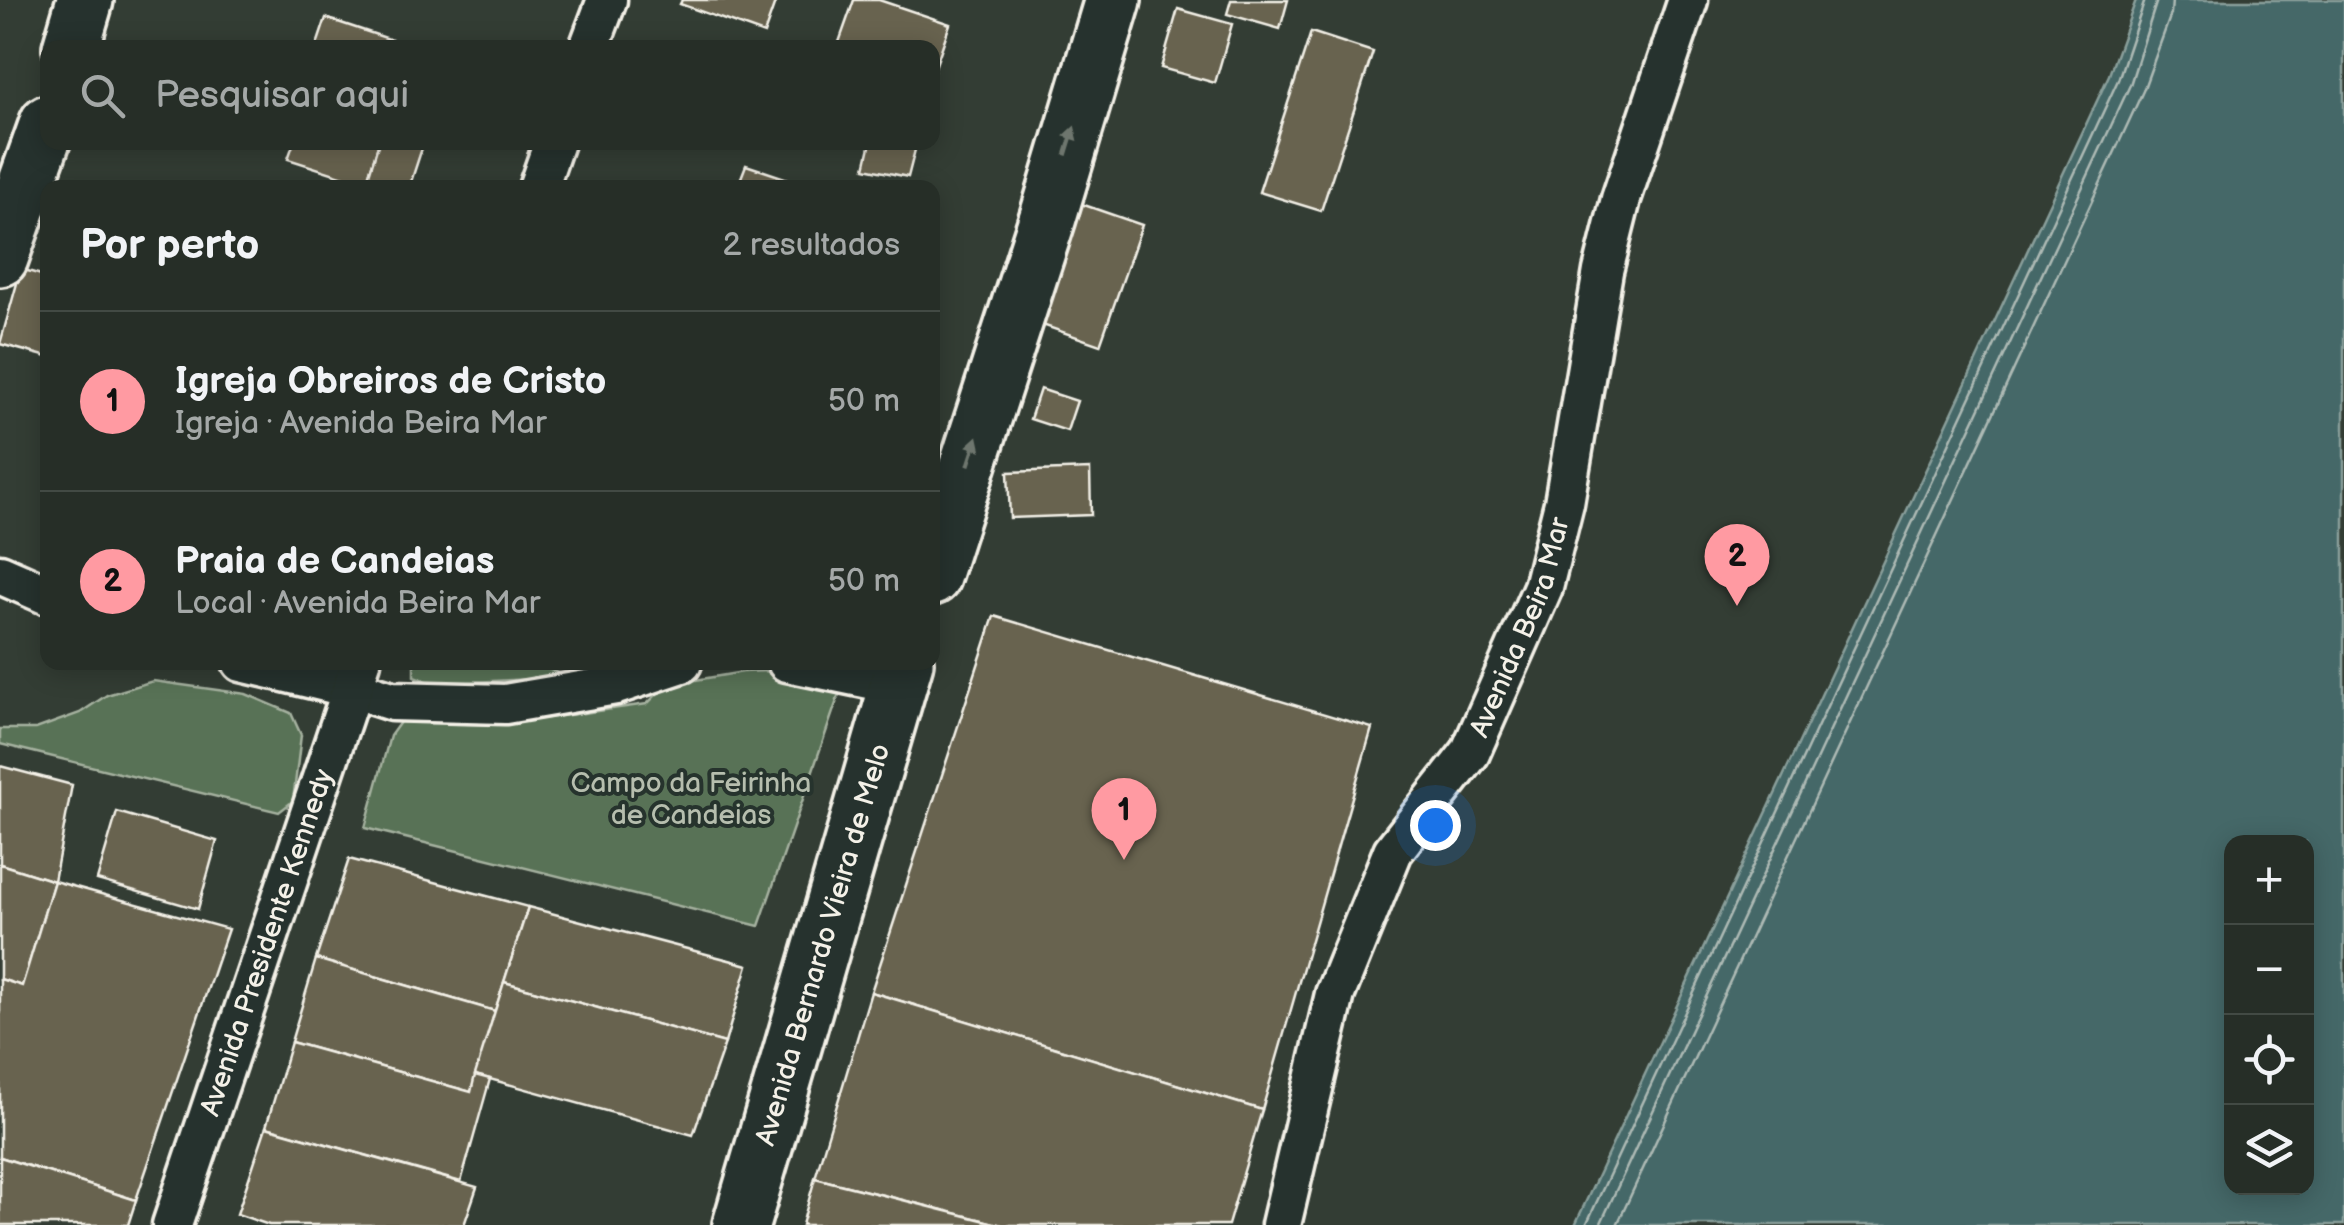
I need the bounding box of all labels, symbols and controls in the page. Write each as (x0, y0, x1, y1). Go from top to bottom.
search box (40, 40, 940, 150)
icon: search (75, 68, 130, 123)
text: Pesquisar aqui (155, 73, 409, 118)
one-way arrow (1064, 126, 1079, 156)
text: Por perto (80, 220, 259, 271)
text: 2 resultados (722, 226, 900, 265)
text: Igreja Obreiros de Cristo (175, 359, 607, 404)
text: 1 (106, 382, 119, 421)
text: 50 m (828, 382, 900, 421)
text: Igreja · Avenida Beira Mar (175, 404, 547, 443)
one-way arrow (966, 435, 981, 466)
street label: Avenida Beira Mar (1463, 513, 1576, 742)
pin: 2 (1704, 524, 1770, 606)
text: Praia de Candeias (175, 539, 494, 584)
text: 2 (103, 562, 122, 601)
text: 50 m (828, 562, 900, 601)
text: Local · Avenida Beira Mar (175, 584, 540, 623)
street label: Avenida Bernardo Vieira de Melo (749, 740, 897, 1149)
street label: Avenida Presidente Kennedy (193, 764, 340, 1120)
park label: Campo da Feirinha de Candeias (571, 767, 811, 832)
pin: 1 (1092, 778, 1156, 860)
your location (1410, 800, 1461, 851)
map controls (2224, 835, 2314, 1195)
button: + (2224, 835, 2314, 925)
button: − (2224, 925, 2314, 1015)
button: locate (2224, 1015, 2314, 1105)
button: layers (2224, 1105, 2314, 1195)

